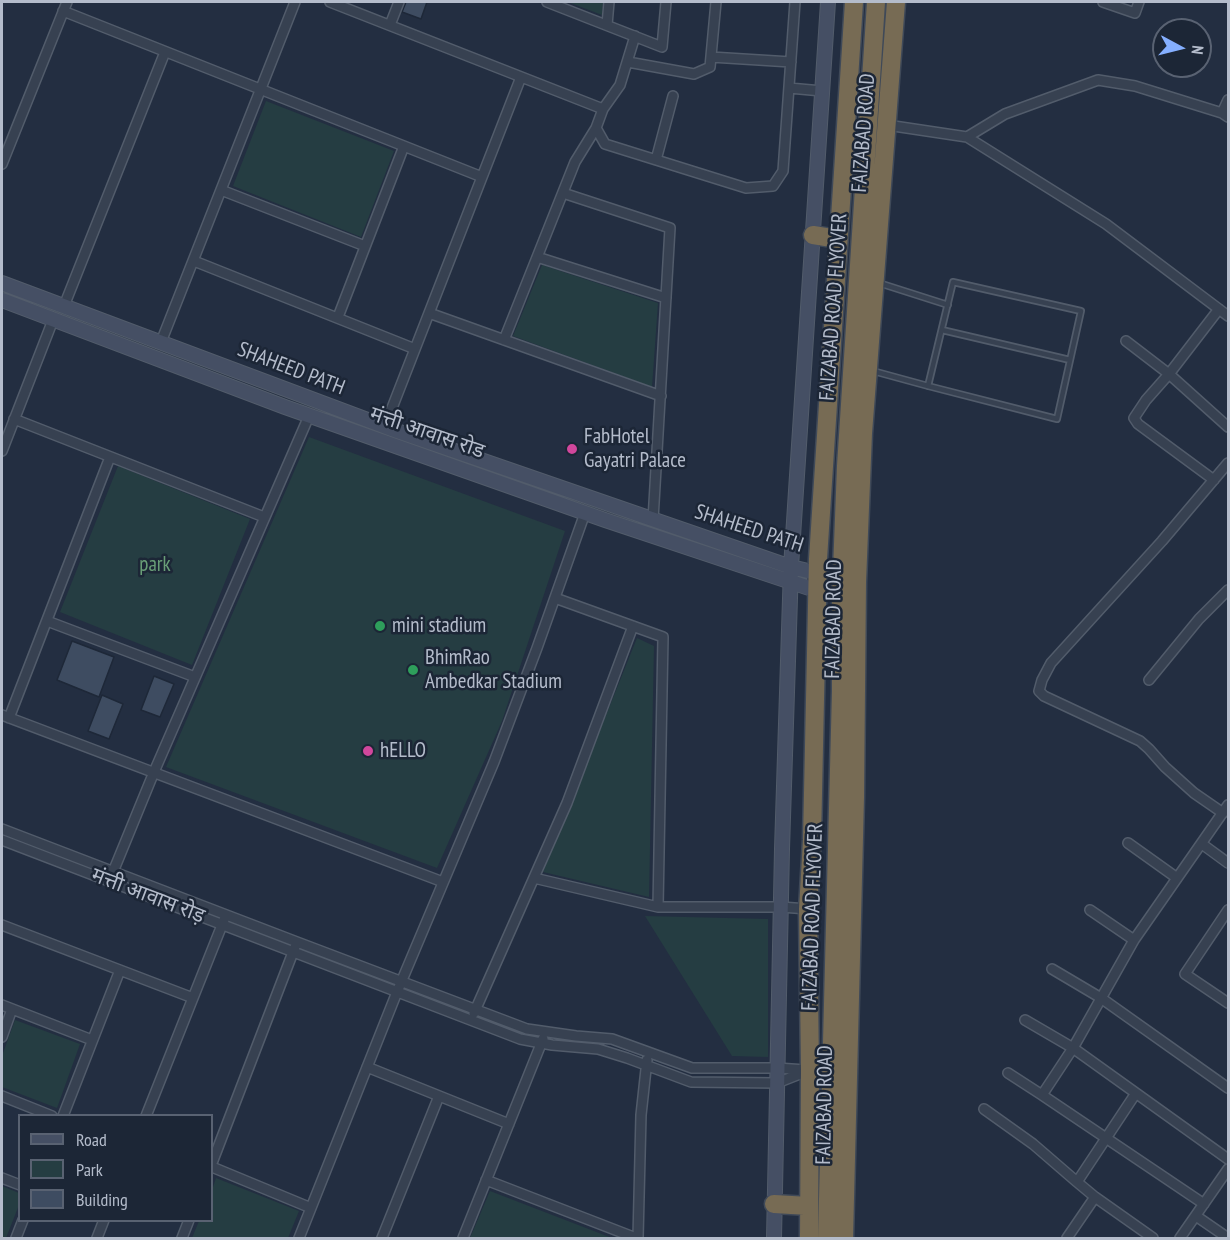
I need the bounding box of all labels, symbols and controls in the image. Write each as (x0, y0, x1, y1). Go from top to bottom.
north arrow (1152, 18, 1212, 78)
text: N (1187, 44, 1208, 55)
street label: FAIZABAD ROAD (847, 73, 881, 193)
street label: FAIZABAD ROAD FLYOVER (815, 212, 853, 402)
street label: SHAHEED PATH (234, 337, 348, 401)
street label: मंत्ती आवास रोड (366, 402, 488, 464)
place label: FabHotel Gayatri Palace (584, 424, 686, 474)
marker: FabHotel Gayatri Palace (565, 442, 579, 456)
street label: SHAHEED PATH (692, 500, 806, 558)
park label: park (139, 552, 171, 578)
street label: FAIZABAD ROAD (820, 559, 848, 679)
place label: mini stadium (392, 613, 486, 639)
marker: mini stadium (373, 619, 387, 633)
place label: BhimRao Ambedkar Stadium (425, 645, 562, 695)
marker: BhimRao Ambedkar Stadium (406, 663, 420, 677)
place label: hELLO (380, 738, 426, 764)
marker: hELLO (361, 744, 375, 758)
street label: FAIZABAD ROAD FLYOVER (797, 823, 829, 1011)
street label: मंत्ती आवास रोड़ (88, 863, 208, 929)
street label: FAIZABAD ROAD (811, 1045, 839, 1165)
legend (18, 1114, 213, 1222)
text: Road (76, 1128, 107, 1151)
text: Park (76, 1158, 103, 1181)
text: Building (76, 1188, 128, 1211)

